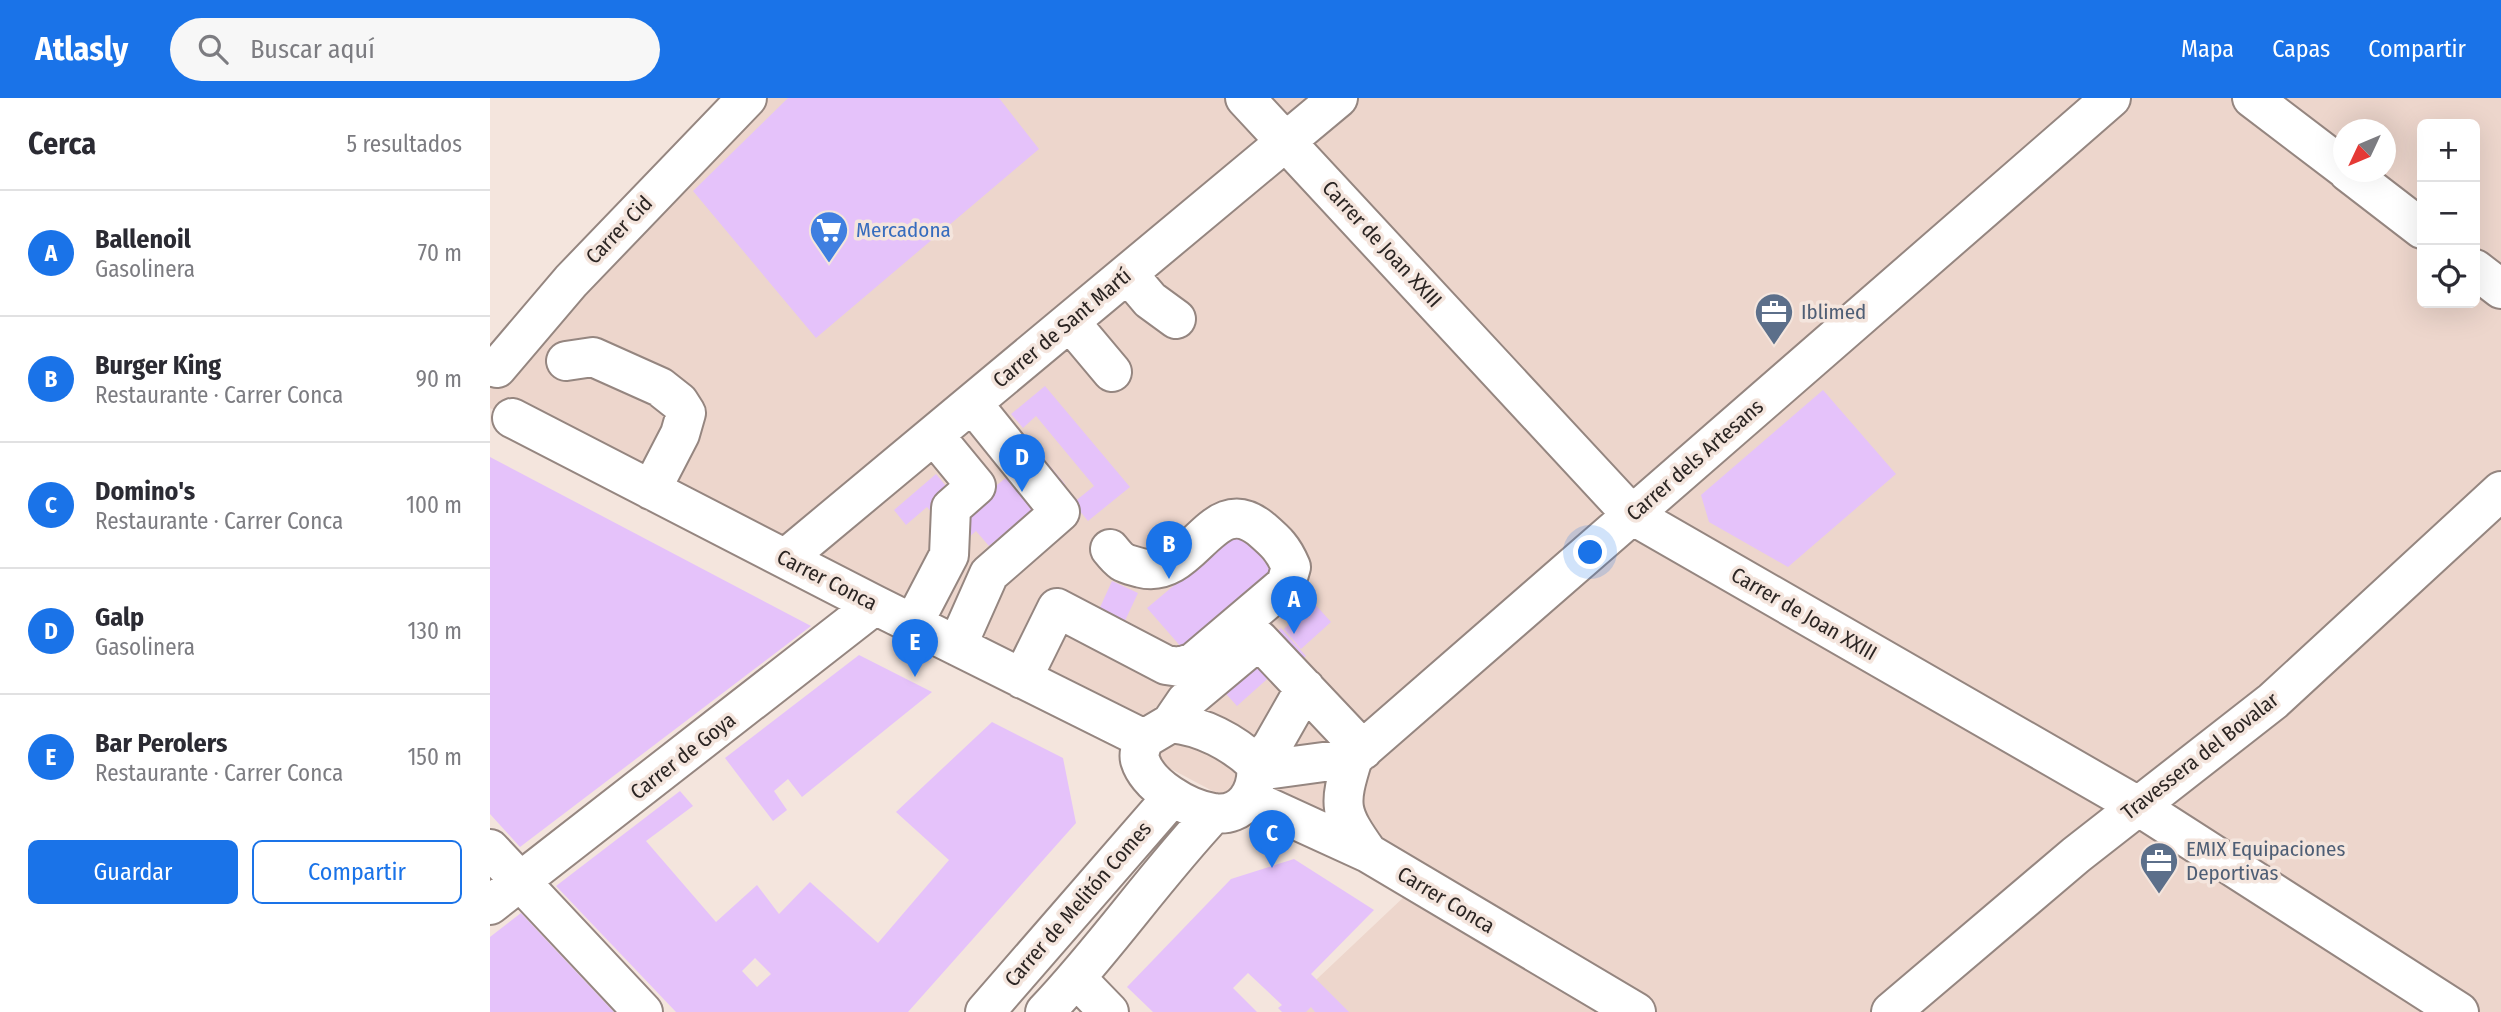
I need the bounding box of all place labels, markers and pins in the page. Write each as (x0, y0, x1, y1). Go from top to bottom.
supermarket icon: Mercadona (808, 209, 850, 264)
place label: Mercadona (856, 217, 951, 243)
office icon: Iblimed (1753, 291, 1795, 346)
place label: Iblimed (1801, 299, 1866, 325)
pin: D (999, 434, 1045, 492)
pin: B (1146, 521, 1192, 579)
pin: A (1271, 576, 1317, 634)
pin: E (892, 619, 938, 677)
pin: C (1249, 810, 1295, 868)
place label: EMIX Equipaciones Deportivas (2186, 836, 2345, 886)
office icon: EMIX Equipaciones Deportivas (2138, 840, 2180, 895)

